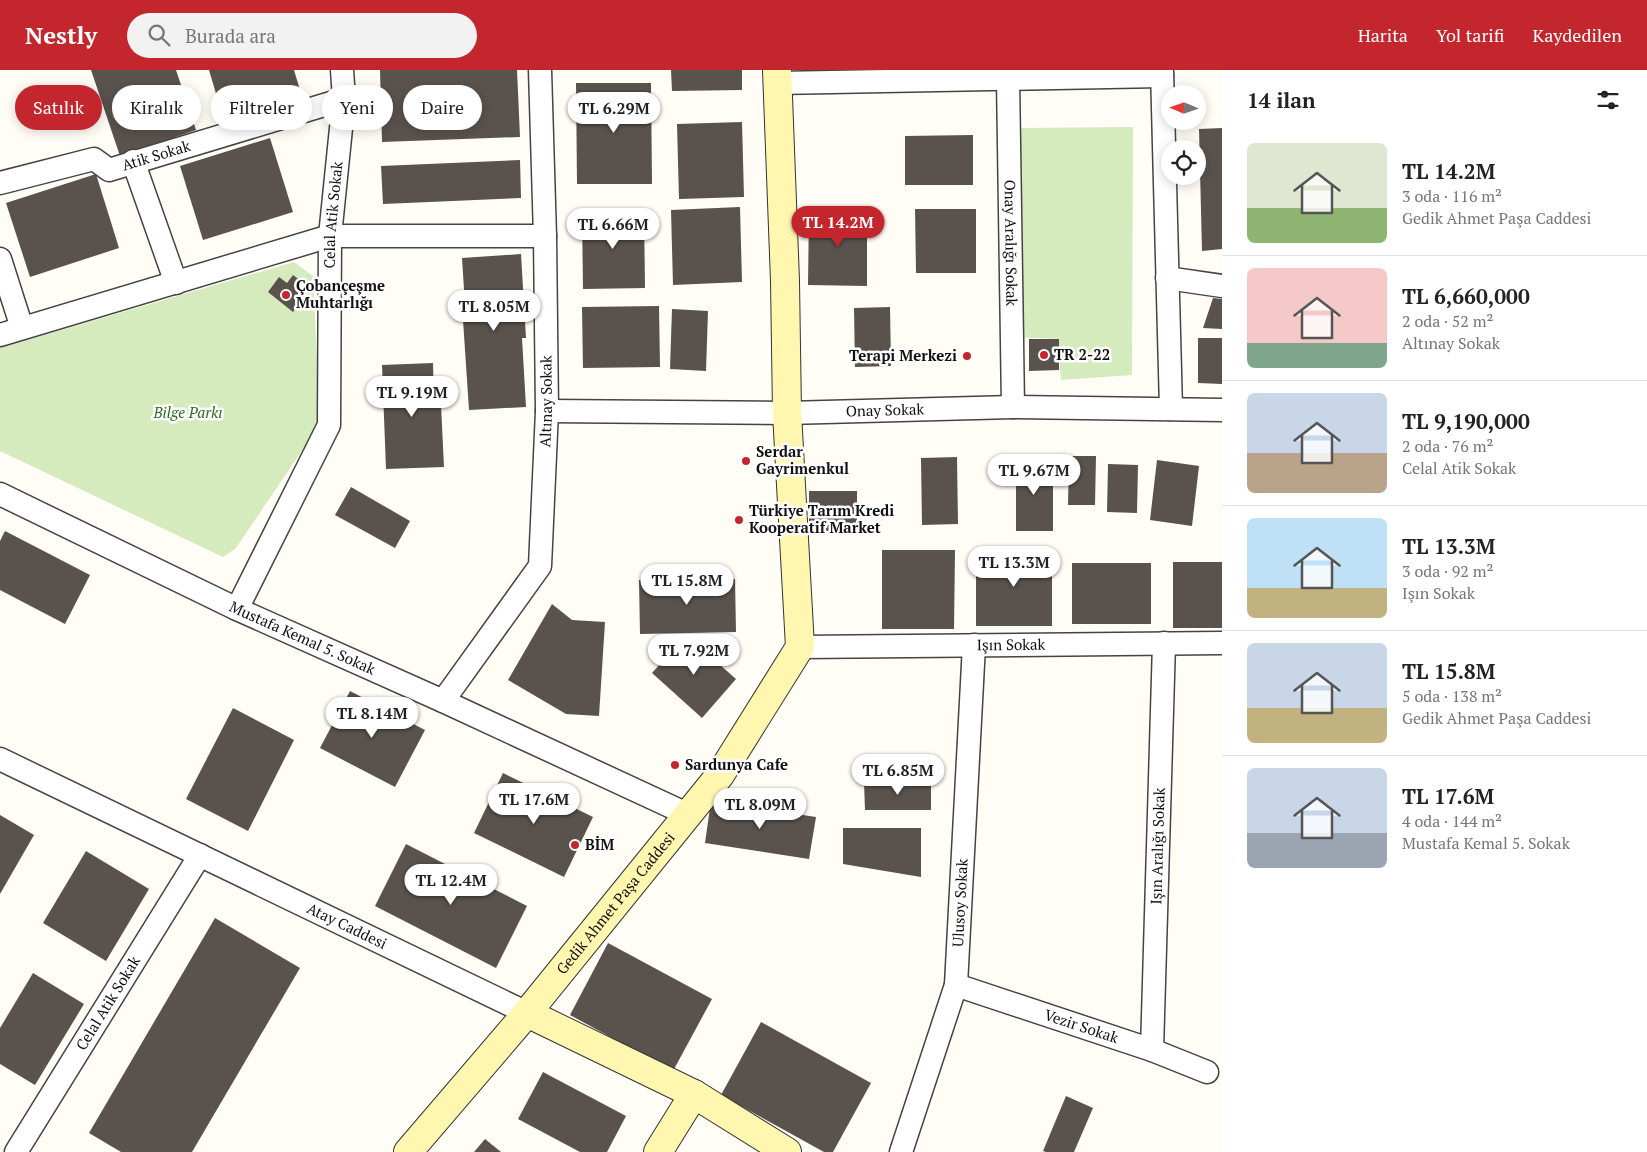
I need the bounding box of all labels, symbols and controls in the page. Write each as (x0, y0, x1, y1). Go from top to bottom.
search box (127, 13, 477, 58)
text: Nestly (25, 19, 97, 51)
icon: search (145, 21, 173, 49)
text: Burada ara (185, 23, 276, 48)
text: Harita (1358, 23, 1408, 47)
text: Yol tarifi (1436, 23, 1505, 47)
text: Kaydedilen (1533, 23, 1622, 47)
chip: Satılık (15, 85, 102, 130)
chip: Kiralık (112, 85, 201, 130)
chip: Filtreler (211, 85, 312, 130)
chip: Yeni (322, 85, 393, 130)
chip: Daire (403, 85, 482, 130)
north arrow (1161, 85, 1206, 130)
map controls (1161, 85, 1206, 185)
text: 14 ilan (1247, 86, 1316, 114)
icon: filters (1594, 86, 1622, 114)
pin: TL 6.29M (562, 92, 666, 134)
text: TL 6.29M (578, 97, 650, 119)
street label: Atik Sokak (119, 135, 193, 175)
button: locate (1161, 140, 1206, 185)
text: TL 14.2M (1402, 157, 1495, 185)
street label: Celal Atik Sokak (319, 160, 347, 268)
icon: home (1287, 163, 1347, 223)
street label: Onay Aralığı Sokak (1001, 179, 1022, 307)
text: 3 oda · 116 m² (1402, 185, 1502, 207)
pin: TL 14.2M (786, 206, 890, 248)
text: Gedik Ahmet Paşa Caddesi (1402, 207, 1591, 229)
pin: TL 6.66M (561, 208, 665, 250)
text: TL 14.2M (802, 211, 874, 233)
text: TL 6.66M (577, 213, 649, 235)
place label: Çobançeşme Muhtarlığı (296, 275, 385, 312)
text: TL 6,660,000 (1402, 282, 1530, 310)
icon: home (1287, 288, 1347, 348)
marker: Çobançeşme Muhtarlığı (280, 289, 292, 301)
pin: TL 8.05M (442, 290, 546, 332)
text: TL 8.05M (458, 295, 530, 317)
text: 2 oda · 52 m² (1402, 310, 1494, 332)
text: Altınay Sokak (1402, 332, 1500, 354)
place label: TR 2-22 (1054, 344, 1110, 364)
place label: Terapi Merkezi (849, 345, 957, 365)
marker: TR 2-22 (1038, 349, 1050, 361)
marker: Terapi Merkezi (961, 350, 973, 362)
street label: Altınay Sokak (534, 355, 556, 448)
pin: TL 9.19M (360, 376, 464, 418)
text: TL 9.19M (376, 381, 448, 403)
street label: Onay Sokak (846, 398, 925, 420)
park label: Bilge Parkı (153, 402, 222, 422)
text: TL 9,190,000 (1402, 407, 1530, 435)
icon: home (1287, 413, 1347, 473)
text: 2 oda · 76 m² (1402, 435, 1494, 457)
place label: Serdar Gayrimenkul (756, 441, 849, 478)
pin: TL 9.67M (982, 454, 1086, 496)
marker: Serdar Gayrimenkul (740, 455, 752, 467)
text: Celal Atik Sokak (1402, 457, 1516, 479)
text: TL 9.67M (998, 459, 1070, 481)
place label: Türkiye Tarım Kredi Kooperatif Market (749, 500, 894, 537)
marker: Türkiye Tarım Kredi Kooperatif Market (733, 514, 745, 526)
text: TL 13.3M (1402, 532, 1495, 560)
icon: home (1287, 538, 1347, 598)
pin: TL 13.3M (962, 546, 1066, 588)
text: TL 13.3M (978, 551, 1050, 573)
text: 3 oda · 92 m² (1402, 560, 1494, 582)
pin: TL 15.8M (635, 564, 739, 606)
text: TL 15.8M (651, 569, 723, 591)
text: Işın Sokak (1402, 582, 1475, 604)
street label: Mustafa Kemal 5. Sokak (227, 596, 379, 679)
pin: TL 7.92M (642, 634, 746, 676)
street label: Işın Sokak (977, 634, 1046, 654)
text: TL 7.92M (659, 639, 729, 661)
text: TL 15.8M (1402, 657, 1495, 685)
icon: home (1287, 663, 1347, 723)
text: 5 oda · 138 m² (1402, 685, 1502, 707)
pin: TL 8.14M (320, 696, 424, 739)
text: TL 8.14M (336, 702, 408, 724)
text: Gedik Ahmet Paşa Caddesi (1402, 707, 1591, 729)
place label: Sardunya Cafe (685, 754, 788, 774)
pin: TL 6.85M (846, 754, 950, 796)
marker: Sardunya Cafe (669, 759, 681, 771)
text: TL 6.85M (862, 759, 934, 781)
pin: TL 17.6M (482, 782, 586, 825)
text: TL 17.6M (1402, 782, 1494, 810)
street label: Işın Aralığı Sokak (1145, 787, 1169, 905)
text: TL 17.6M (499, 788, 569, 810)
pin: TL 8.09M (708, 788, 812, 830)
icon: home (1287, 788, 1347, 848)
text: TL 8.09M (724, 793, 796, 815)
text: 4 oda · 144 m² (1402, 810, 1502, 832)
street label: Gedik Ahmet Paşa Caddesi (551, 828, 679, 978)
text: Mustafa Kemal 5. Sokak (1402, 832, 1570, 854)
place label: BİM (585, 834, 614, 854)
marker: BİM (569, 839, 581, 851)
street label: Ulusoy Sokak (947, 858, 972, 948)
pin: TL 12.4M (399, 864, 503, 906)
text: TL 12.4M (415, 869, 487, 891)
street label: Atay Caddesi (304, 897, 391, 953)
street label: Celal Atik Sokak (71, 952, 144, 1054)
street label: Vezir Sokak (1042, 1004, 1122, 1047)

